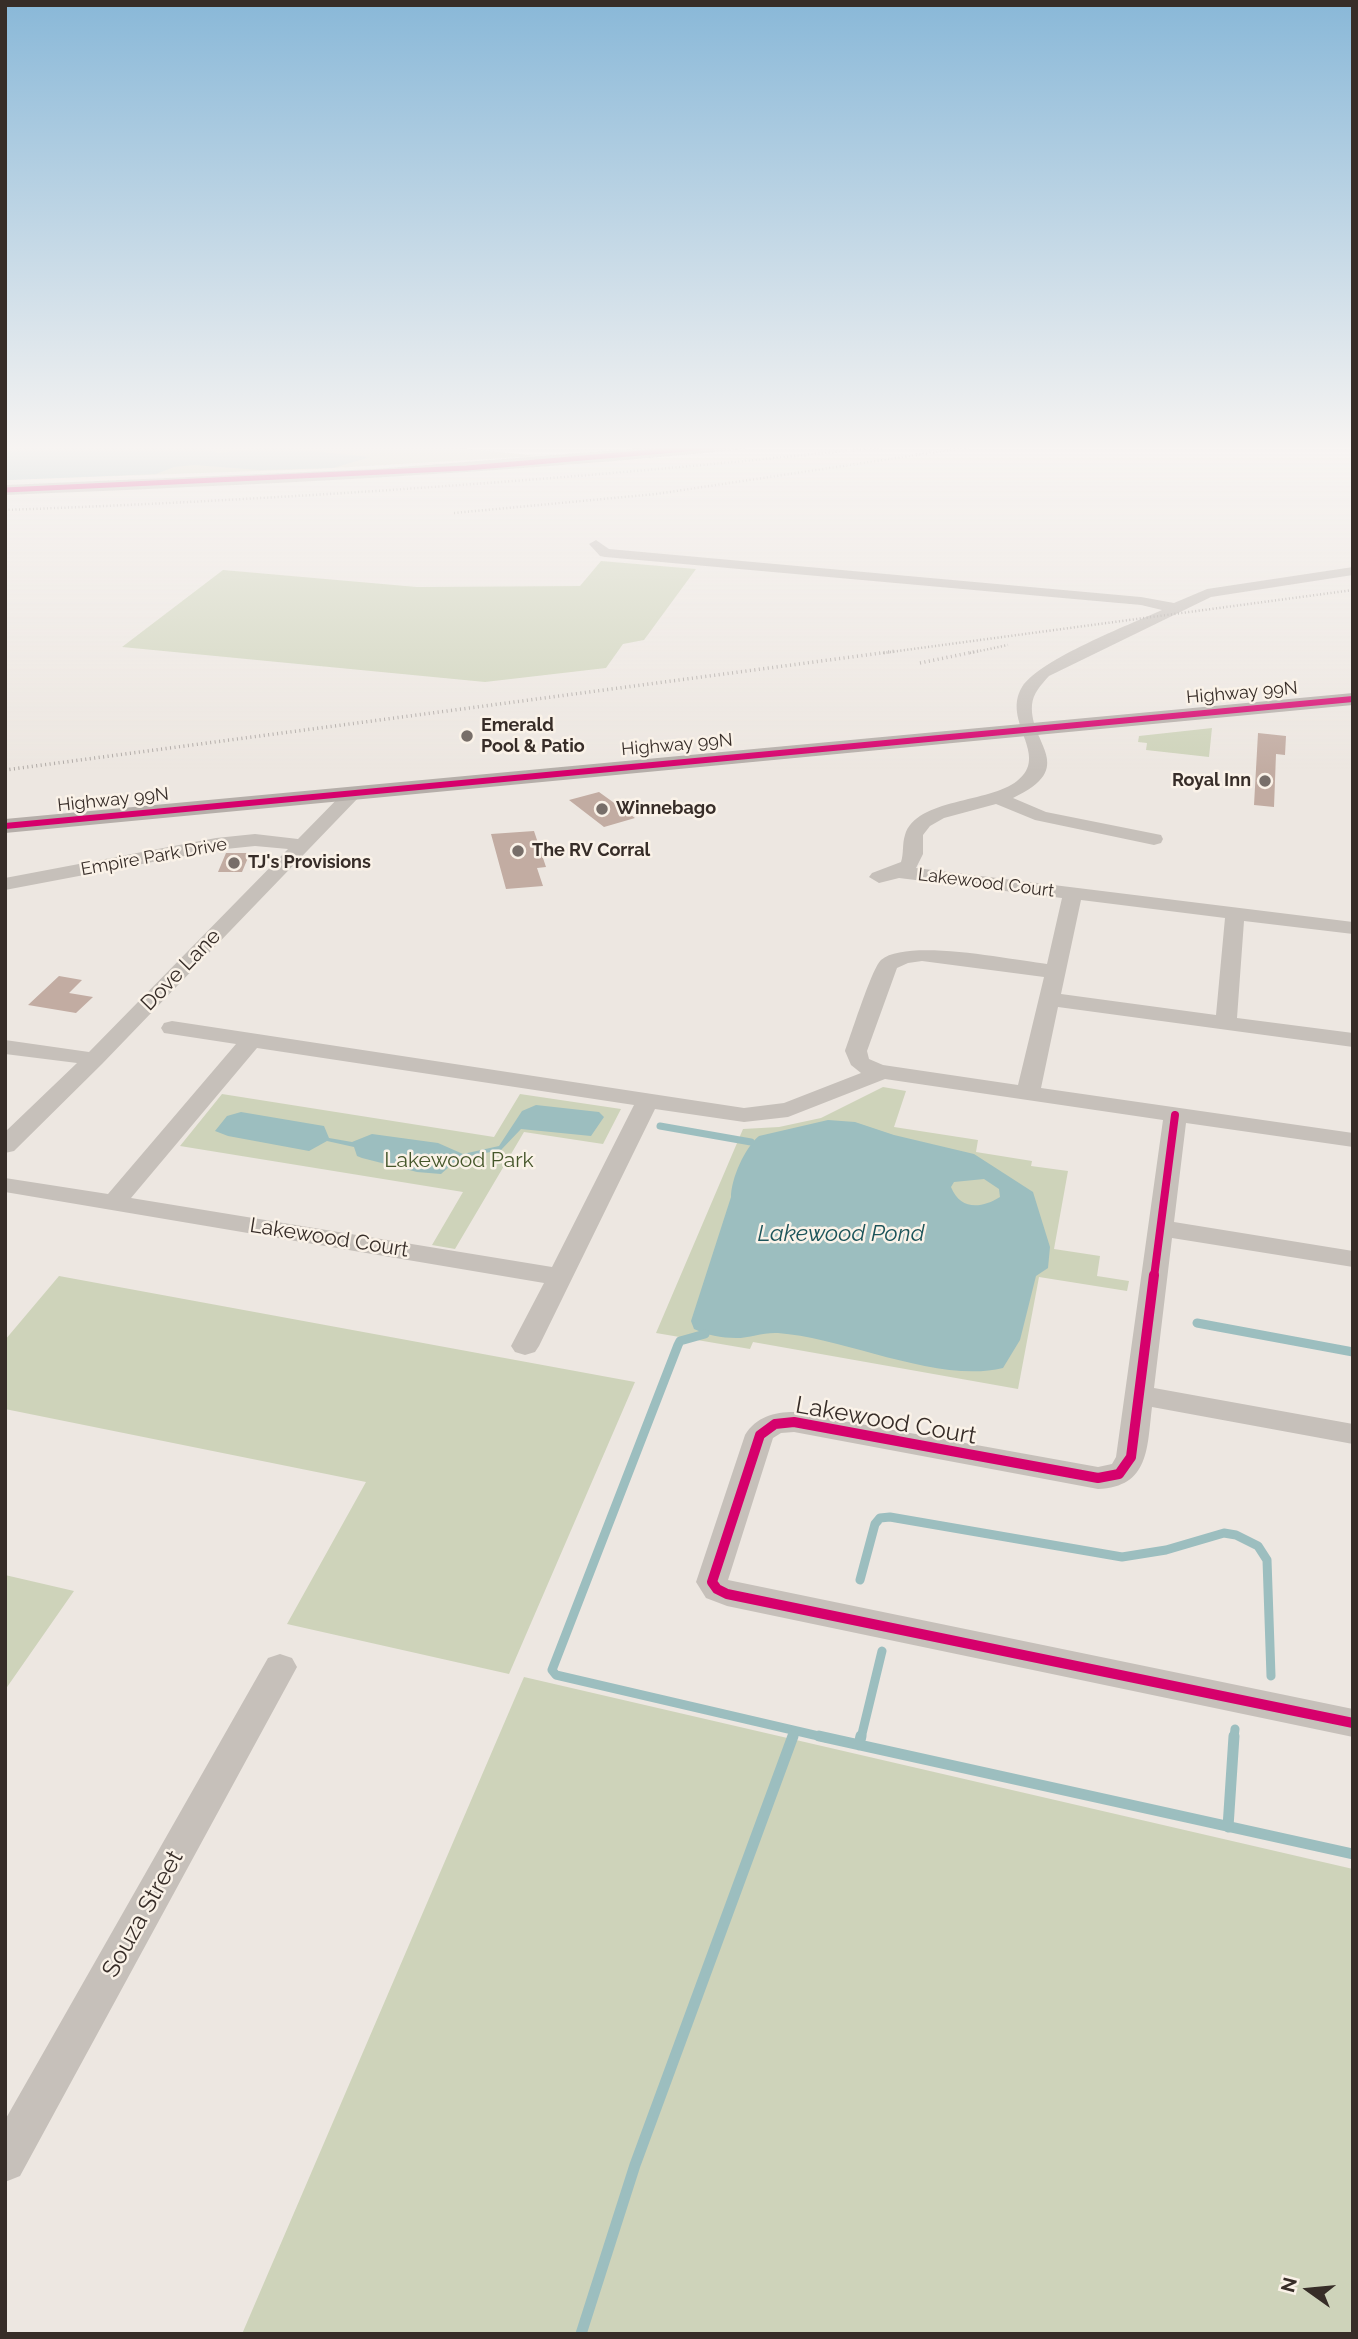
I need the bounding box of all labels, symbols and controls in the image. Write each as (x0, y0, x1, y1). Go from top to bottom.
street label: Highway 99N (1185, 677, 1299, 709)
place label: Emerald Pool & Patio (481, 715, 585, 758)
marker: Emerald Pool & Patio (459, 728, 475, 744)
street label: Highway 99N (620, 729, 734, 761)
place label: Royal Inn (1172, 770, 1251, 792)
marker: Royal Inn (1257, 773, 1273, 789)
street label: Highway 99N (56, 783, 170, 817)
place label: Winnebago (616, 798, 716, 820)
marker: Winnebago (594, 801, 610, 817)
street label: Empire Park Drive (79, 834, 229, 880)
place label: The RV Corral (532, 840, 650, 862)
marker: The RV Corral (510, 843, 526, 859)
place label: TJ's Provisions (248, 852, 371, 874)
marker: TJ's Provisions (226, 855, 242, 871)
street label: Lakewood Court (917, 864, 1055, 902)
street label: Dove Lane (136, 924, 226, 1016)
park label: Lakewood Park (384, 1148, 534, 1174)
street label: Lakewood Court (248, 1213, 410, 1263)
water label: Lakewood Pond (758, 1220, 924, 1248)
street label: Lakewood Court (793, 1391, 979, 1451)
street label: Souza Street (96, 1846, 190, 1982)
north arrow (1274, 2255, 1344, 2325)
text: N (1276, 2275, 1301, 2294)

